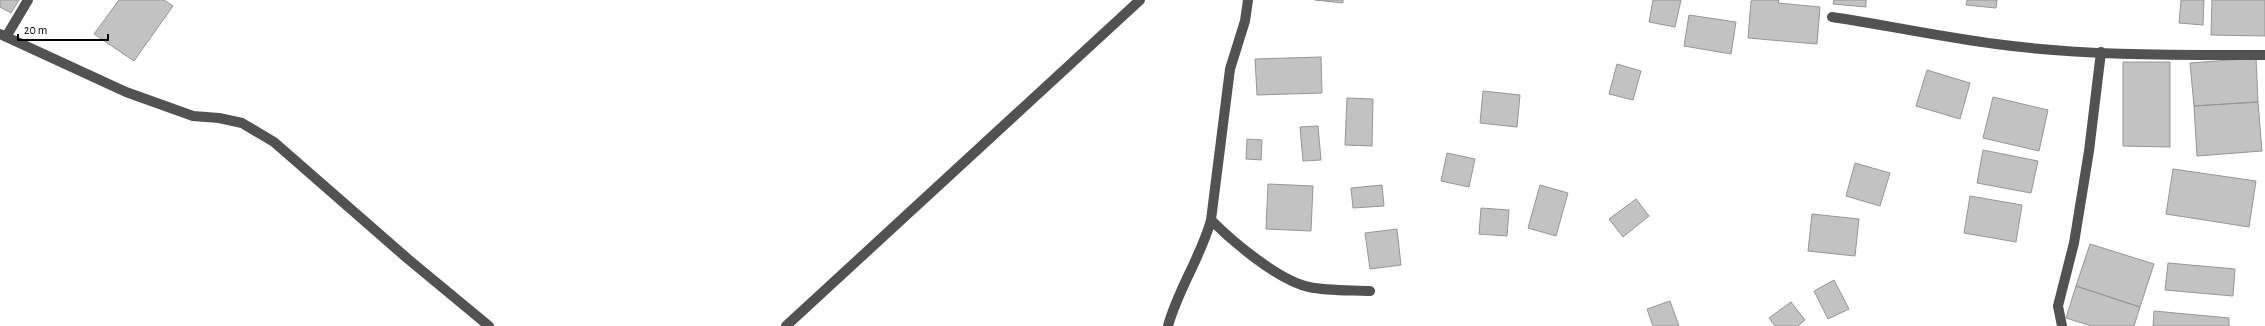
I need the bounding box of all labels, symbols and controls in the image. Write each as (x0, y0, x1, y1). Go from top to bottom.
scale bar (18, 16, 108, 42)
text: 20 m (24, 24, 47, 36)

